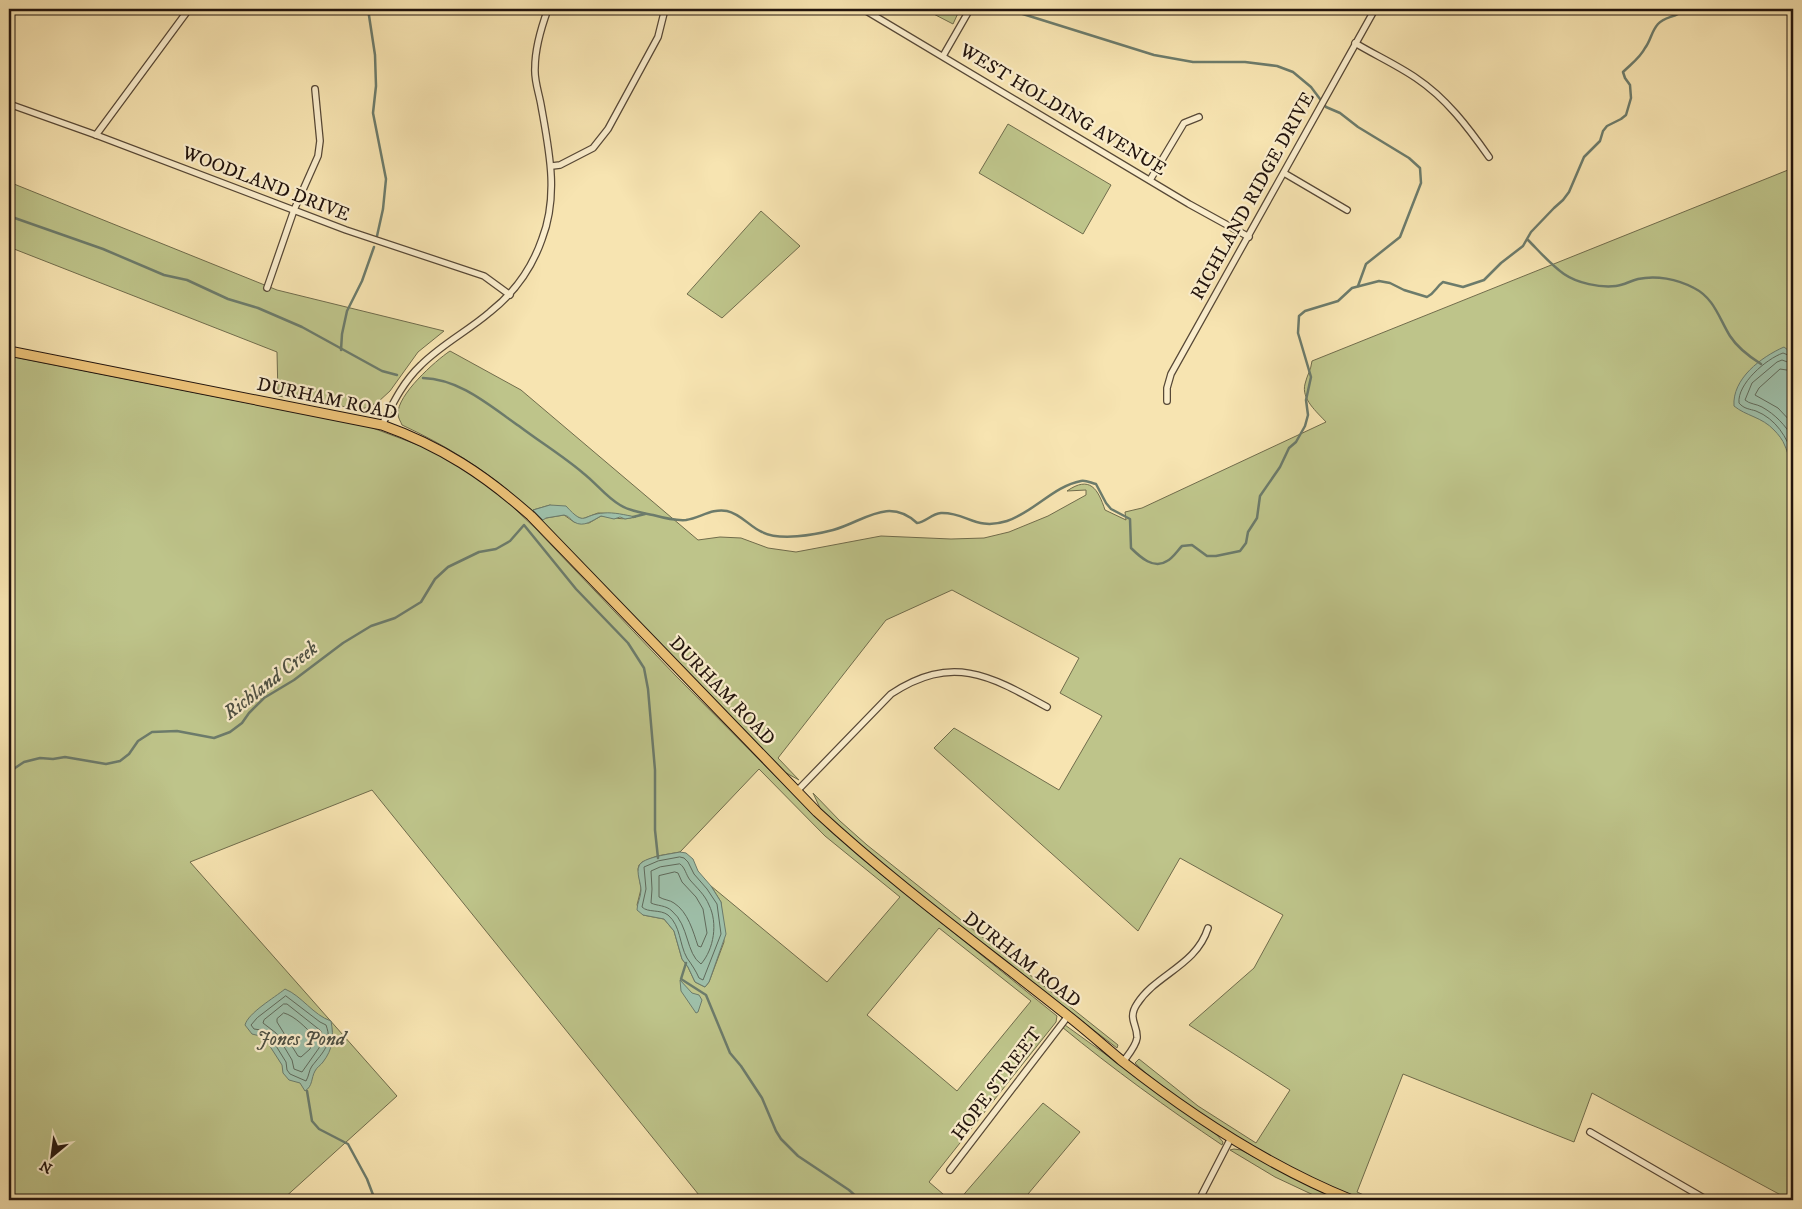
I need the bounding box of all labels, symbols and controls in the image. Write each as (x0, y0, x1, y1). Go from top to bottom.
street label: WEST HOLDING AVENUE (955, 39, 1171, 181)
street label: RICHLAND RIDGE DRIVE (1186, 88, 1320, 304)
street label: WOODLAND DRIVE (178, 141, 353, 227)
street label: DURHAM ROAD (255, 373, 399, 425)
street label: DURHAM ROAD (664, 632, 780, 750)
water label: Richland Creek (218, 636, 324, 726)
street label: DURHAM ROAD (959, 907, 1085, 1013)
street label: HOPE STREET (947, 1022, 1047, 1145)
water label: Jones Pond (257, 1027, 349, 1052)
north arrow (28, 1132, 78, 1182)
text: N (36, 1156, 56, 1177)

